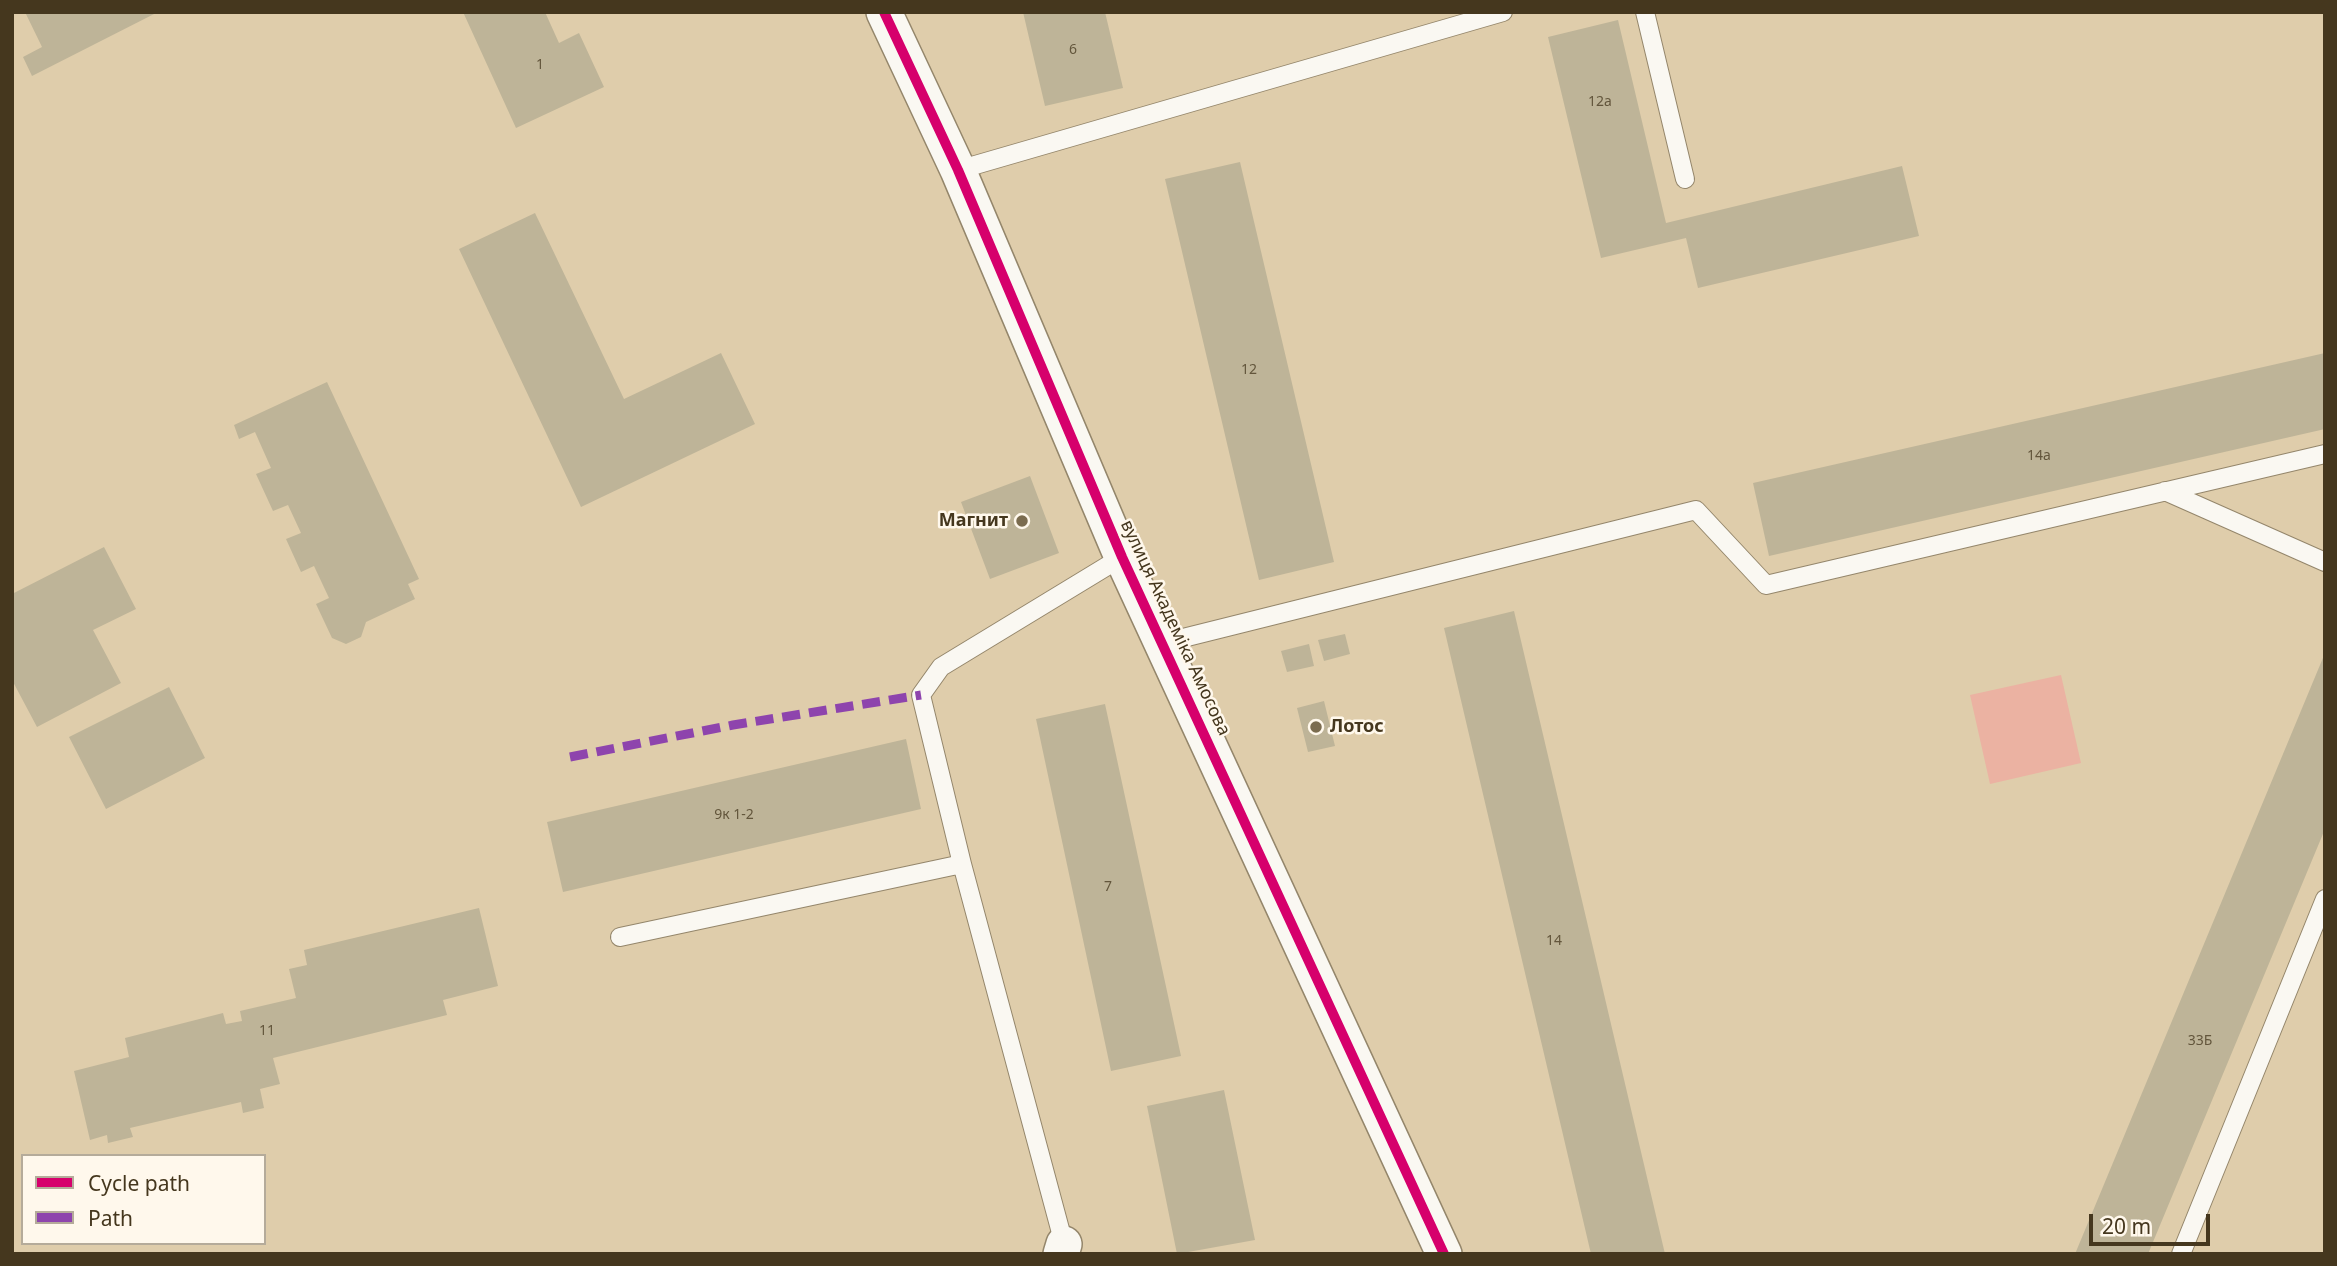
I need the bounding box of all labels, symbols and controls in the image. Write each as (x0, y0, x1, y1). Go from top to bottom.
house number: 6 (1069, 42, 1077, 58)
house number: 1 (536, 57, 544, 73)
house number: 12а (1588, 94, 1612, 110)
house number: 12 (1241, 362, 1257, 378)
house number: 14а (2027, 448, 2051, 464)
place label: Магнит (939, 510, 1008, 532)
marker: Магнит (1014, 513, 1030, 529)
street label: вулиця Академіка Амосова (1115, 517, 1235, 739)
place label: Лотос (1330, 716, 1384, 738)
marker: Лотос (1308, 719, 1324, 735)
house number: 9к 1-2 (714, 807, 754, 823)
house number: 7 (1104, 879, 1112, 895)
house number: 14 (1546, 933, 1562, 949)
house number: 11 (259, 1023, 275, 1039)
house number: 33Б (2188, 1033, 2212, 1049)
legend (21, 1154, 266, 1245)
text: Cycle path (88, 1169, 190, 1197)
scale bar (2092, 1200, 2213, 1244)
text: Path (88, 1204, 133, 1232)
text: 20 m (2102, 1212, 2151, 1240)

